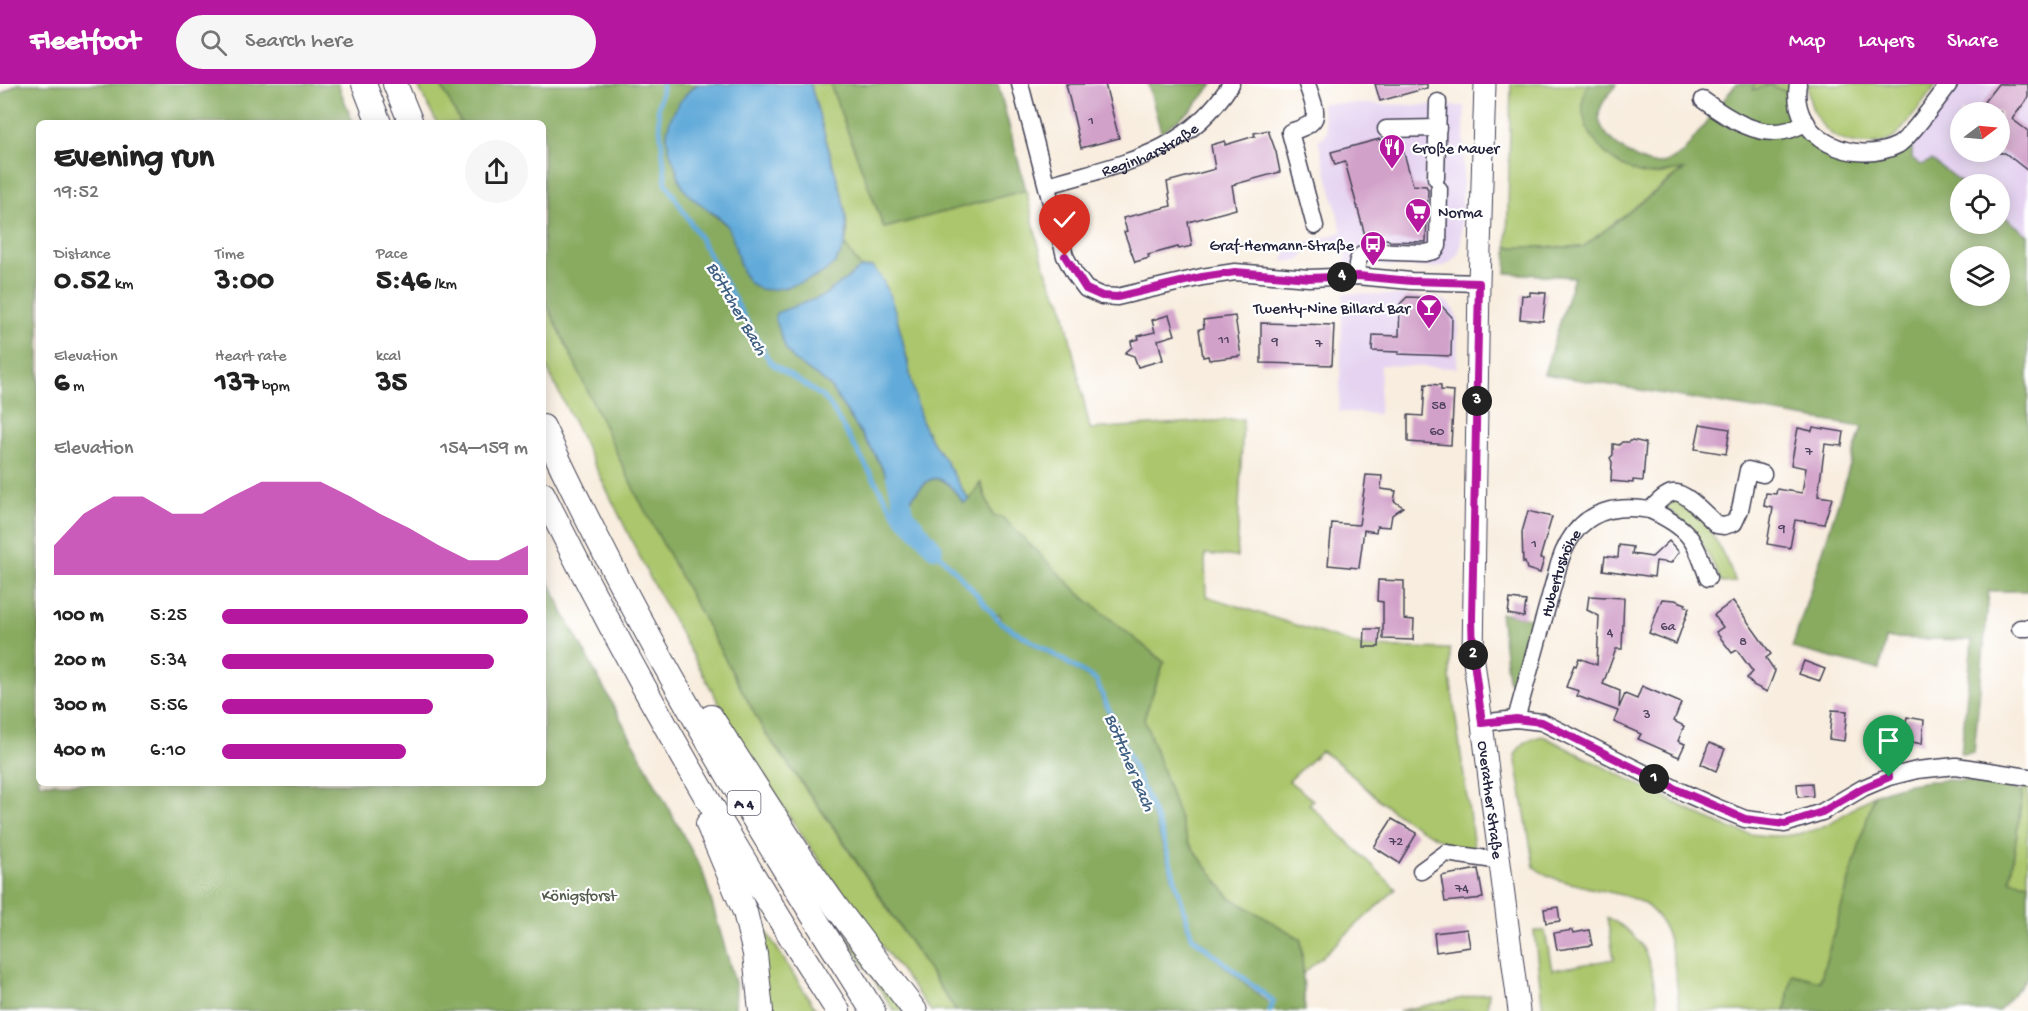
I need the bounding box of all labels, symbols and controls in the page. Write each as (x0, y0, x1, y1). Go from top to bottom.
search box (176, 15, 596, 69)
text: Fleetfoot (30, 26, 140, 59)
icon: search (197, 26, 230, 59)
text: Search here (245, 29, 353, 55)
text: Map (1789, 30, 1825, 55)
text: Layers (1858, 30, 1914, 55)
text: Share (1947, 30, 1998, 55)
north arrow (1950, 102, 2010, 162)
map controls (1950, 102, 2010, 306)
house number: 1 (1087, 113, 1094, 130)
street label: Reginharstraße (1100, 120, 1204, 182)
restaurant icon: Große Mauer (1377, 132, 1407, 170)
text: Evening run (54, 140, 214, 178)
button: share (465, 140, 528, 203)
place label: Große Mauer (1412, 141, 1501, 160)
button: locate (1950, 174, 2010, 234)
text: 19:52 (54, 182, 99, 205)
pin (1039, 194, 1090, 256)
supermarket icon: Norma (1403, 196, 1433, 234)
icon: check (1048, 203, 1081, 236)
place label: Norma (1438, 205, 1484, 224)
bus stop icon: Graf-Hermann-Straße (1358, 229, 1388, 267)
place label: Graf-Hermann-Straße (1209, 238, 1355, 257)
text: Distance (54, 246, 111, 265)
text: Time (215, 246, 244, 265)
text: Pace (376, 246, 407, 265)
button: layers (1950, 246, 2010, 306)
water label: Böttcher Bach (701, 259, 771, 360)
pin: 4 (1327, 262, 1357, 292)
text: 0.52 (54, 265, 111, 300)
text: 3:00 (215, 265, 274, 300)
text: 5:46 (376, 265, 431, 300)
text: 4 (1338, 267, 1346, 286)
text: km (111, 276, 133, 295)
text: /km (431, 276, 457, 295)
bar icon: Twenty-Nine Billard Bar (1414, 292, 1444, 330)
place label: Twenty-Nine Billard Bar (1252, 301, 1411, 320)
house number: 11 (1217, 332, 1230, 349)
house number: 9 (1270, 334, 1279, 351)
house number: 7 (1314, 336, 1323, 353)
text: Elevation (54, 348, 118, 367)
text: Heart rate (215, 348, 287, 367)
text: kcal (376, 348, 401, 367)
text: 6 (54, 367, 69, 402)
text: 137 (215, 367, 258, 402)
text: 35 (376, 367, 407, 402)
text: m (69, 378, 84, 397)
text: bpm (258, 378, 290, 397)
pin: 3 (1462, 386, 1492, 416)
text: 3 (1473, 391, 1481, 410)
house number: 58 (1431, 398, 1447, 415)
house number: 60 (1429, 424, 1445, 441)
text: Elevation (54, 438, 134, 461)
text: 154–159 m (440, 438, 528, 461)
house number: 7 (1804, 444, 1813, 461)
house number: 9 (1777, 521, 1786, 538)
street label: Hubertushöhe (1539, 526, 1587, 620)
house number: 1 (1530, 536, 1537, 553)
text: 100 m (54, 605, 104, 628)
text: 5:25 (150, 605, 187, 628)
house number: 6a (1661, 619, 1677, 636)
house number: 4 (1607, 625, 1614, 642)
house number: 8 (1739, 634, 1747, 651)
pin: 2 (1458, 640, 1488, 670)
text: 2 (1469, 645, 1477, 664)
text: 200 m (54, 650, 105, 673)
text: 5:34 (150, 650, 187, 673)
text: 300 m (54, 695, 106, 718)
text: 5:56 (150, 695, 187, 718)
house number: 3 (1642, 707, 1651, 724)
water label: Böttcher Bach (1099, 711, 1159, 815)
pin (1863, 715, 1914, 777)
icon: arrive (1872, 724, 1905, 757)
text: 400 m (54, 740, 105, 763)
text: 6:10 (150, 740, 186, 763)
street label: Overather Straße (1471, 740, 1505, 861)
pin: 1 (1639, 764, 1669, 794)
text: 1 (1651, 769, 1657, 788)
road number: A 4 (728, 791, 760, 815)
house number: 72 (1388, 834, 1403, 851)
house number: 74 (1454, 881, 1469, 898)
park label: Königsforst (542, 888, 618, 907)

